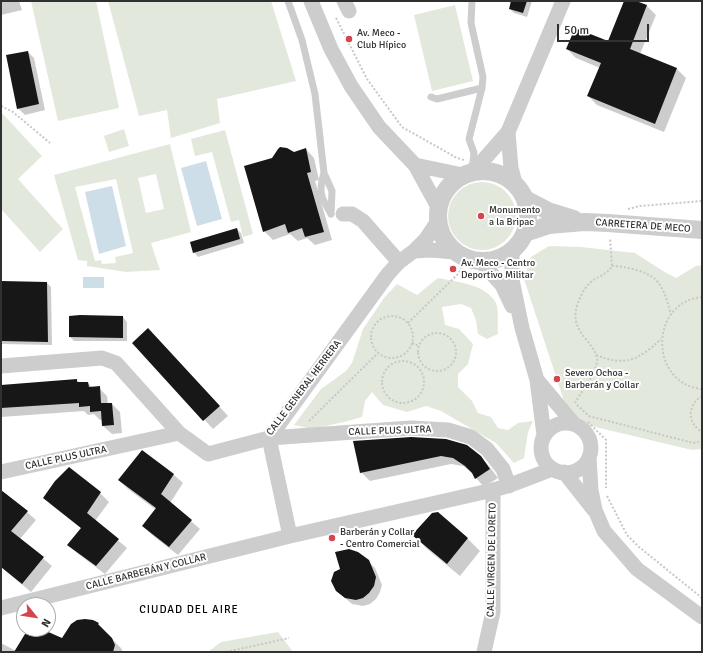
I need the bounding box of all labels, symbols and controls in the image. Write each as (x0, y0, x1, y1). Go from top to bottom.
scale bar (559, 16, 651, 42)
text: 50 m (564, 23, 589, 38)
place label: Av. Meco - Club Hípico (357, 27, 406, 50)
marker: Av. Meco - Club Hípico (344, 34, 354, 44)
place label: Monumento a la Bripac (489, 204, 540, 228)
marker: Monumento a la Bripac (476, 211, 486, 221)
street label: CARRETERA DE MECO (595, 217, 691, 235)
place label: Av. Meco - Centro Deportivo Militar (461, 257, 535, 280)
marker: Av. Meco - Centro Deportivo Militar (448, 264, 458, 274)
street label: CALLE GENERAL HERRERA (264, 338, 344, 438)
place label: Severo Ochoa - Barberán y Collar (565, 367, 639, 390)
marker: Severo Ochoa - Barberán y Collar (552, 374, 562, 384)
street label: CALLE PLUS ULTRA (348, 424, 432, 438)
street label: CALLE PLUS ULTRA (24, 443, 108, 473)
street label: CALLE VIRGEN DE LORETO (485, 503, 499, 617)
place label: Barberán y Collar - Centro Comercial (340, 526, 420, 550)
marker: Barberán y Collar - Centro Comercial (327, 533, 337, 543)
street label: CALLE BARBERÁN Y COLLAR (85, 551, 207, 593)
north arrow (16, 597, 56, 637)
district label: CIUDAD DEL AIRE (139, 603, 239, 617)
text: N (38, 616, 54, 629)

